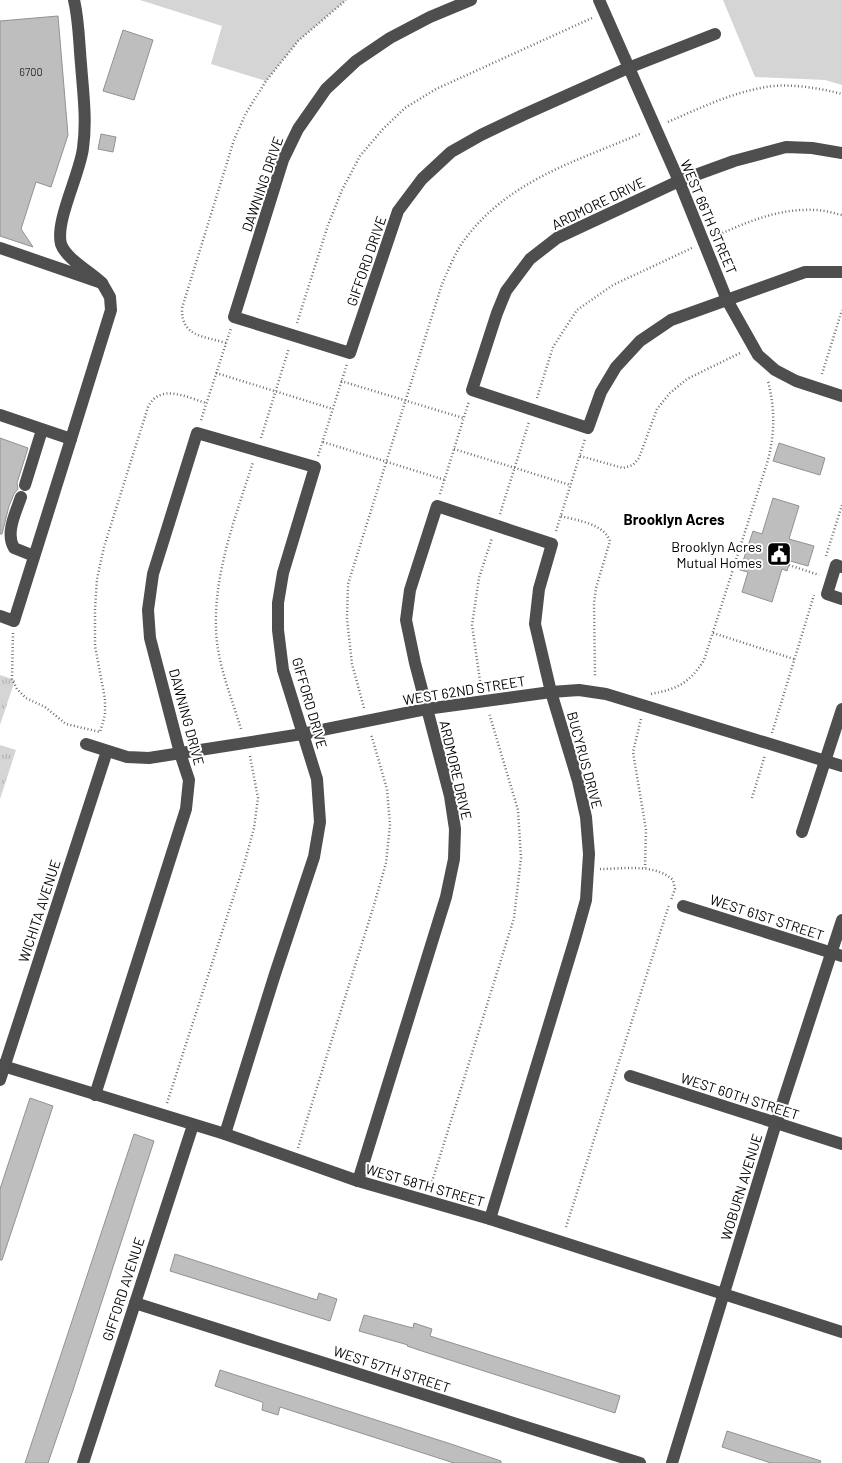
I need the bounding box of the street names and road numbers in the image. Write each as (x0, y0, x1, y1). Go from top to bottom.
street label: DAWNING DRIVE (238, 134, 286, 234)
street label: WEST 66TH STREET (677, 157, 741, 277)
street label: ARDMORE DRIVE (549, 173, 647, 233)
street label: GIFFORD DRIVE (343, 214, 389, 308)
street label: GIFFORD DRIVE (289, 655, 331, 751)
street label: DAWNING DRIVE (166, 667, 208, 767)
street label: WEST 62ND STREET (401, 672, 527, 708)
street label: BUCYRUS DRIVE (564, 710, 606, 810)
street label: ARDMORE DRIVE (436, 719, 476, 821)
street label: WICHITA AVENUE (14, 857, 64, 965)
street label: WEST 61ST STREET (708, 891, 826, 943)
street label: WEST 60TH STREET (679, 1069, 801, 1123)
street label: WOBURN AVENUE (717, 1132, 765, 1242)
street label: WEST 58TH STREET (364, 1160, 486, 1210)
street label: GIFFORD AVENUE (98, 1235, 148, 1343)
street label: WEST 57TH STREET (331, 1342, 453, 1396)

